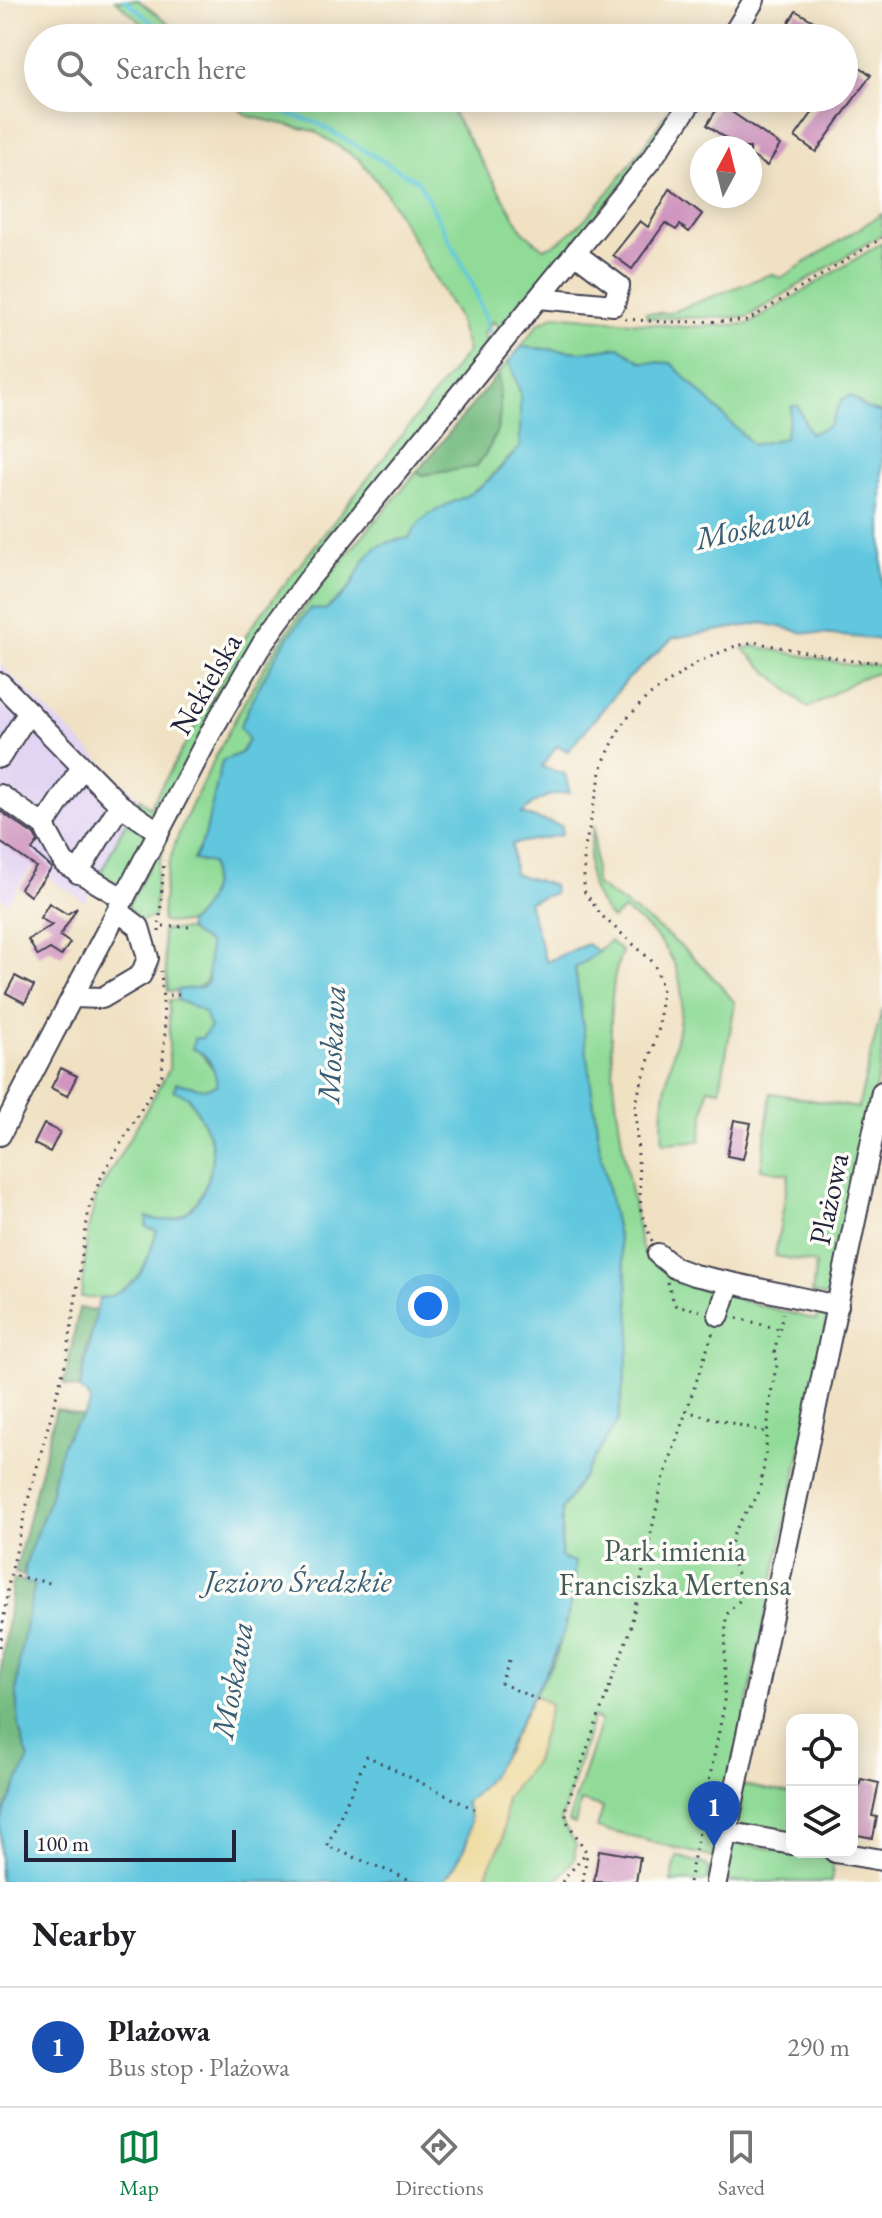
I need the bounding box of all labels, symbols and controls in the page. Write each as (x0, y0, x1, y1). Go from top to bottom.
search box (24, 24, 858, 112)
icon: search (52, 46, 96, 90)
text: Search here (116, 49, 246, 88)
north arrow (690, 136, 762, 208)
water label: Moskawa (689, 492, 815, 560)
street label: Nekielska (161, 626, 250, 742)
water label: Moskawa (307, 984, 355, 1106)
street label: Plażowa (800, 1149, 857, 1248)
your location (408, 1286, 448, 1326)
park label: Park imienia Franciszka Mertensa (559, 1531, 791, 1604)
water label: Jezioro Średzkie (199, 1560, 392, 1602)
water label: Moskawa (201, 1618, 263, 1744)
map controls (786, 1714, 858, 1858)
button: locate (786, 1714, 858, 1786)
pin: 1 (688, 1781, 740, 1847)
button: layers (786, 1786, 858, 1858)
scale bar (24, 1826, 236, 1862)
text: 100 m (36, 1829, 89, 1858)
text: Nearby (32, 1912, 136, 1956)
text: Plażowa (108, 2011, 210, 2050)
text: 1 (51, 2030, 65, 2064)
text: 290 m (787, 2030, 850, 2064)
text: Bus stop · Plażowa (108, 2050, 290, 2084)
tab: Map (117, 2125, 161, 2202)
tab: Directions (395, 2125, 484, 2202)
tab: Saved (718, 2125, 765, 2202)

